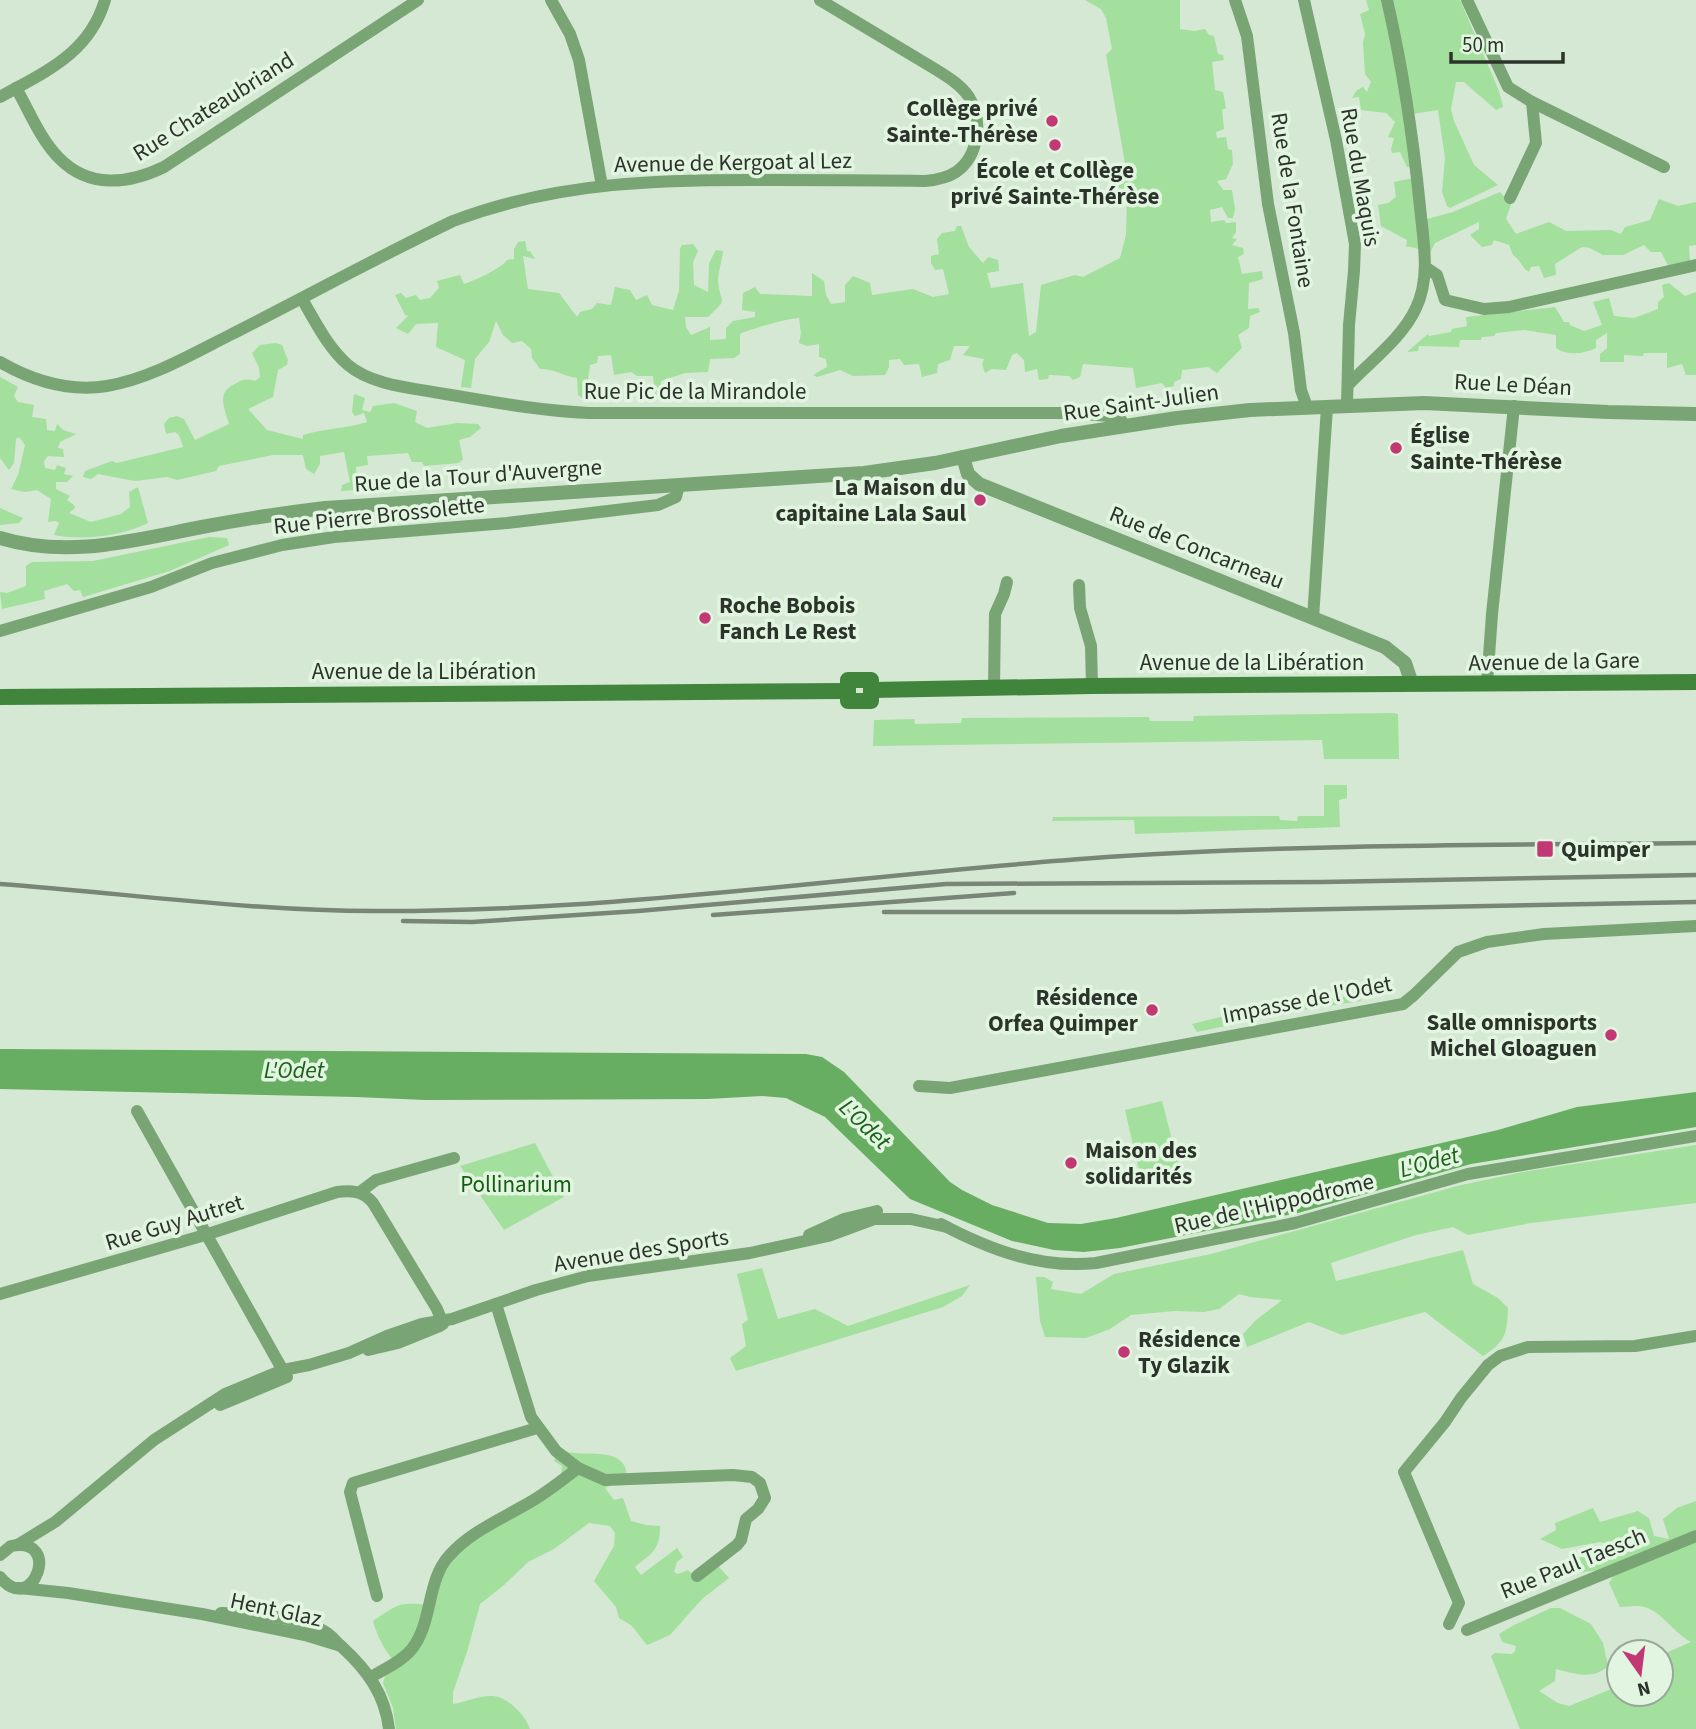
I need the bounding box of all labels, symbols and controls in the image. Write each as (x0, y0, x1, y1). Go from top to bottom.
scale bar (1451, 21, 1563, 65)
text: 50 m (1462, 30, 1504, 60)
street label: Rue Chateaubriand (126, 44, 300, 169)
place label: Collège privé Sainte-Thérèse (886, 92, 1038, 151)
street label: Rue du Maquis (1332, 105, 1389, 249)
street label: Rue de la Fontaine (1262, 110, 1323, 290)
marker: Collège privé Sainte-Thérèse (1044, 113, 1060, 129)
marker: École et Collège privé Sainte-Thérèse (1047, 137, 1063, 153)
street label: Avenue de Kergoat al Lez (614, 144, 852, 181)
place label: École et Collège privé Sainte-Thérèse (950, 154, 1160, 213)
street label: Rue Le Déan (1453, 365, 1573, 404)
street label: Rue Pic de la Mirandole (584, 375, 806, 408)
street label: Rue Saint-Julien (1061, 375, 1221, 430)
place label: Église Sainte-Thérèse (1410, 419, 1562, 478)
marker: Église Sainte-Thérèse (1388, 440, 1404, 456)
street label: Rue de la Tour d'Auvergne (353, 450, 603, 501)
place label: La Maison du capitaine Lala Saul (775, 471, 966, 530)
street label: Rue Pierre Brossolette (272, 488, 486, 543)
marker: La Maison du capitaine Lala Saul (972, 492, 988, 508)
street label: Rue de Concarneau (1104, 497, 1289, 598)
place label: Roche Bobois Fanch Le Rest (719, 589, 857, 648)
marker: Roche Bobois Fanch Le Rest (697, 610, 713, 626)
street label: Avenue de la Gare (1468, 644, 1640, 679)
street label: Avenue de la Libération (1140, 646, 1364, 679)
street label: Avenue de la Libération (312, 655, 536, 688)
place label: Quimper (1561, 833, 1651, 866)
marker: Quimper (1535, 839, 1555, 859)
street label: Impasse de l'Odet (1220, 967, 1395, 1032)
place label: Résidence Orfea Quimper (988, 981, 1139, 1040)
marker: Résidence Orfea Quimper (1144, 1002, 1160, 1018)
place label: Salle omnisports Michel Gloaguen (1426, 1006, 1597, 1065)
marker: Salle omnisports Michel Gloaguen (1603, 1027, 1619, 1043)
water label: L'Odet (264, 1053, 325, 1088)
water label: L'Odet (831, 1091, 899, 1159)
place label: Maison des solidarités (1085, 1134, 1197, 1193)
water label: L'Odet (1395, 1137, 1464, 1187)
marker: Maison des solidarités (1063, 1155, 1079, 1171)
street label: Rue de l'Hippodrome (1171, 1164, 1377, 1243)
park label: Pollinarium (460, 1168, 572, 1201)
street label: Rue Guy Autret (101, 1186, 248, 1259)
street label: Avenue des Sports (551, 1220, 731, 1281)
place label: Résidence Ty Glazik (1138, 1323, 1241, 1382)
marker: Résidence Ty Glazik (1116, 1344, 1132, 1360)
street label: Rue Paul Taesch (1495, 1519, 1651, 1608)
street label: Hent Glaz (227, 1584, 325, 1635)
north arrow (1605, 1638, 1675, 1708)
text: N (1634, 1673, 1653, 1703)

